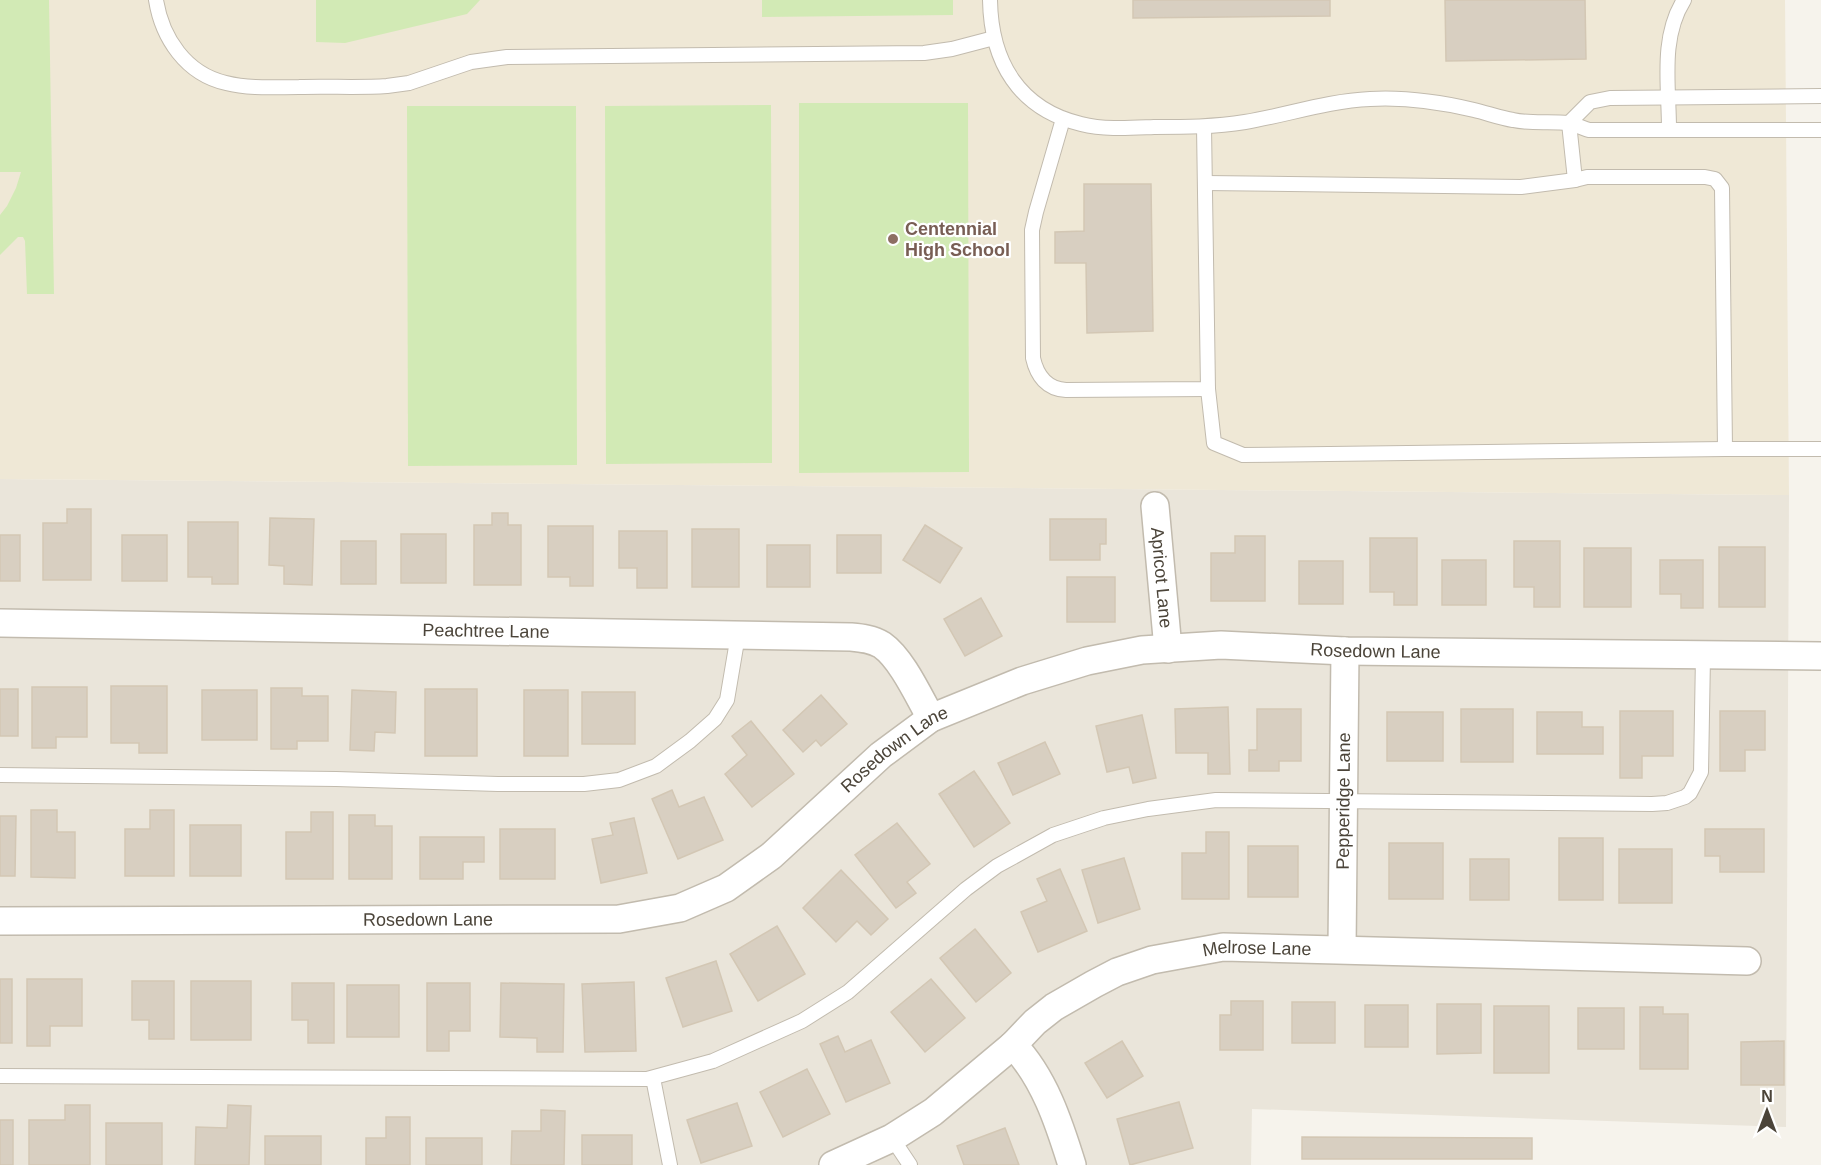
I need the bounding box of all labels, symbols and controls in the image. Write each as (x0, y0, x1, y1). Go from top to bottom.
place label: Centennial High School (905, 219, 1010, 260)
marker: Centennial High School (886, 232, 900, 246)
street label: Apricot Lane (1147, 526, 1176, 629)
street label: Peachtree Lane (422, 620, 550, 642)
street label: Rosedown Lane (1310, 639, 1441, 662)
street label: Rosedown Lane (837, 702, 951, 797)
street label: Pepperidge Lane (1333, 732, 1354, 870)
street label: Rosedown Lane (363, 909, 493, 930)
street label: Melrose Lane (1201, 936, 1312, 961)
north arrow (1737, 1081, 1797, 1141)
text: N (1761, 1088, 1773, 1105)

